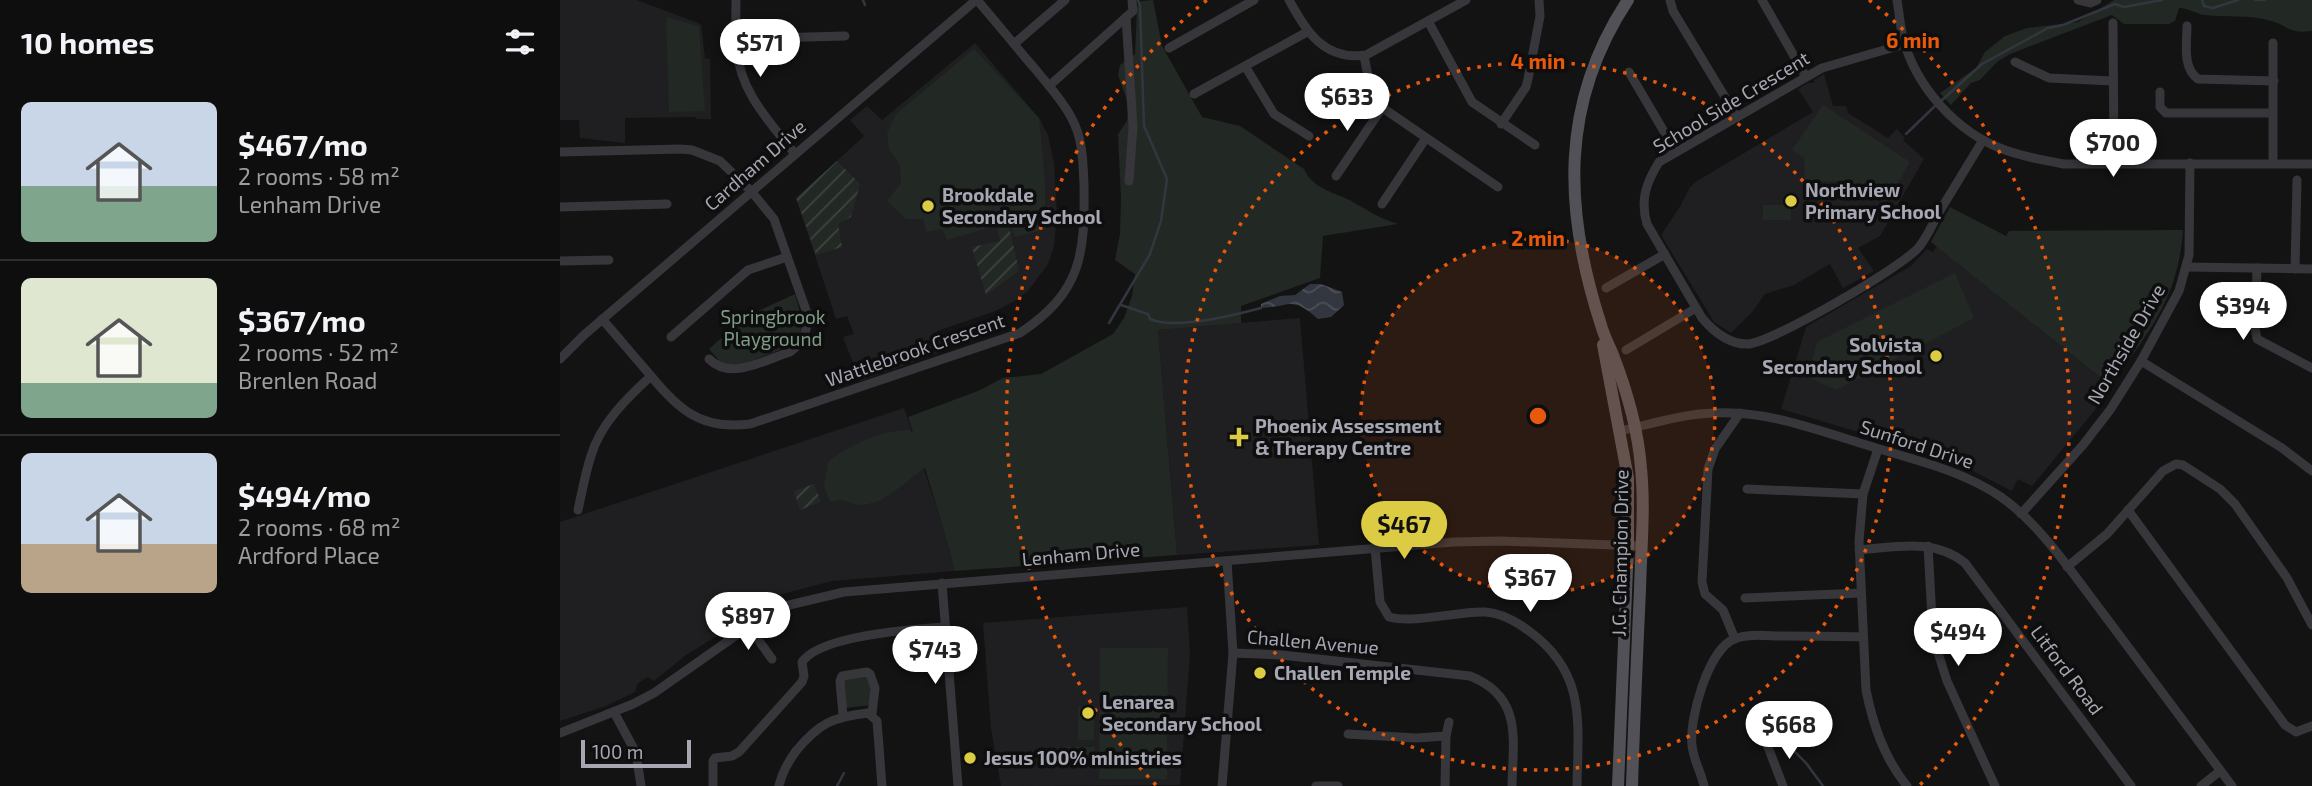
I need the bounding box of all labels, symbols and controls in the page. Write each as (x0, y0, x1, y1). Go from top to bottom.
pin: $571 (719, 20, 801, 79)
icon: filters (501, 23, 539, 61)
text: 10 homes (21, 24, 154, 60)
text: 6 min (1886, 27, 1940, 52)
text: $571 (736, 28, 784, 56)
street label: School Side Crescent (1648, 46, 1813, 157)
text: 4 min (1511, 48, 1565, 73)
pin: $633 (1306, 74, 1388, 133)
text: $633 (1321, 82, 1374, 110)
street label: Cardham Drive (699, 114, 810, 215)
pin: $700 (2072, 120, 2154, 179)
text: $467/mo (238, 126, 368, 162)
text: $700 (2086, 128, 2140, 156)
icon: home (77, 130, 161, 214)
text: 2 rooms · 58 m² (238, 162, 400, 190)
place label: Northview Primary School (1805, 178, 1942, 224)
place label: Brookdale Secondary School (942, 183, 1102, 229)
text: Lenham Drive (238, 190, 381, 218)
marker: Northview Primary School (1783, 193, 1799, 209)
marker: Brookdale Secondary School (920, 198, 936, 214)
text: 2 min (1511, 225, 1565, 250)
street label: Northside Drive (2082, 280, 2169, 408)
pin: $394 (2202, 282, 2284, 342)
text: $394 (2216, 291, 2270, 319)
text: $367/mo (238, 302, 366, 338)
park label: Springbrook Playground (720, 305, 826, 350)
icon: home (77, 306, 161, 390)
street label: Wattlebrook Crescent (822, 308, 1007, 391)
place label: Solvista Secondary School (1762, 333, 1923, 379)
text: 2 rooms · 52 m² (238, 338, 399, 366)
marker: Solvista Secondary School (1928, 348, 1944, 364)
text: Brenlen Road (238, 366, 378, 394)
centre of rings (1526, 404, 1550, 428)
place label: Phoenix Assessment & Therapy Centre (1255, 414, 1442, 460)
street label: Sunford Drive (1857, 414, 1977, 473)
marker: Phoenix Assessment & Therapy Centre (1229, 427, 1249, 447)
street label: J.G. Champion Drive (1607, 469, 1632, 637)
text: $494/mo (238, 477, 371, 513)
icon: home (77, 481, 161, 565)
pin: $467 (1363, 502, 1445, 561)
text: $467 (1377, 510, 1431, 538)
text: 2 rooms · 68 m² (238, 513, 401, 541)
street label: Lenham Drive (1021, 537, 1141, 570)
text: Ardford Place (238, 541, 380, 569)
pin: $367 (1489, 554, 1571, 614)
text: $367 (1504, 563, 1556, 591)
pin: $897 (707, 592, 789, 652)
text: $897 (721, 601, 775, 629)
pin: $494 (1917, 608, 1999, 668)
text: $494 (1930, 617, 1986, 645)
street label: Litford Road (2026, 620, 2108, 719)
street label: Challen Avenue (1246, 624, 1380, 659)
pin: $743 (894, 626, 976, 686)
text: $743 (908, 635, 962, 663)
place label: Challen Temple (1274, 661, 1411, 684)
marker: Challen Temple (1252, 665, 1268, 681)
place label: Lenarea Secondary School (1102, 690, 1262, 736)
pin: $668 (1748, 702, 1830, 761)
marker: Lenarea Secondary School (1080, 705, 1096, 721)
text: $668 (1762, 710, 1816, 738)
scale bar (581, 737, 691, 769)
text: 100 m (592, 740, 643, 763)
place label: Jesus 100% mInistries (984, 746, 1182, 769)
marker: Jesus 100% mInistries (962, 750, 978, 766)

